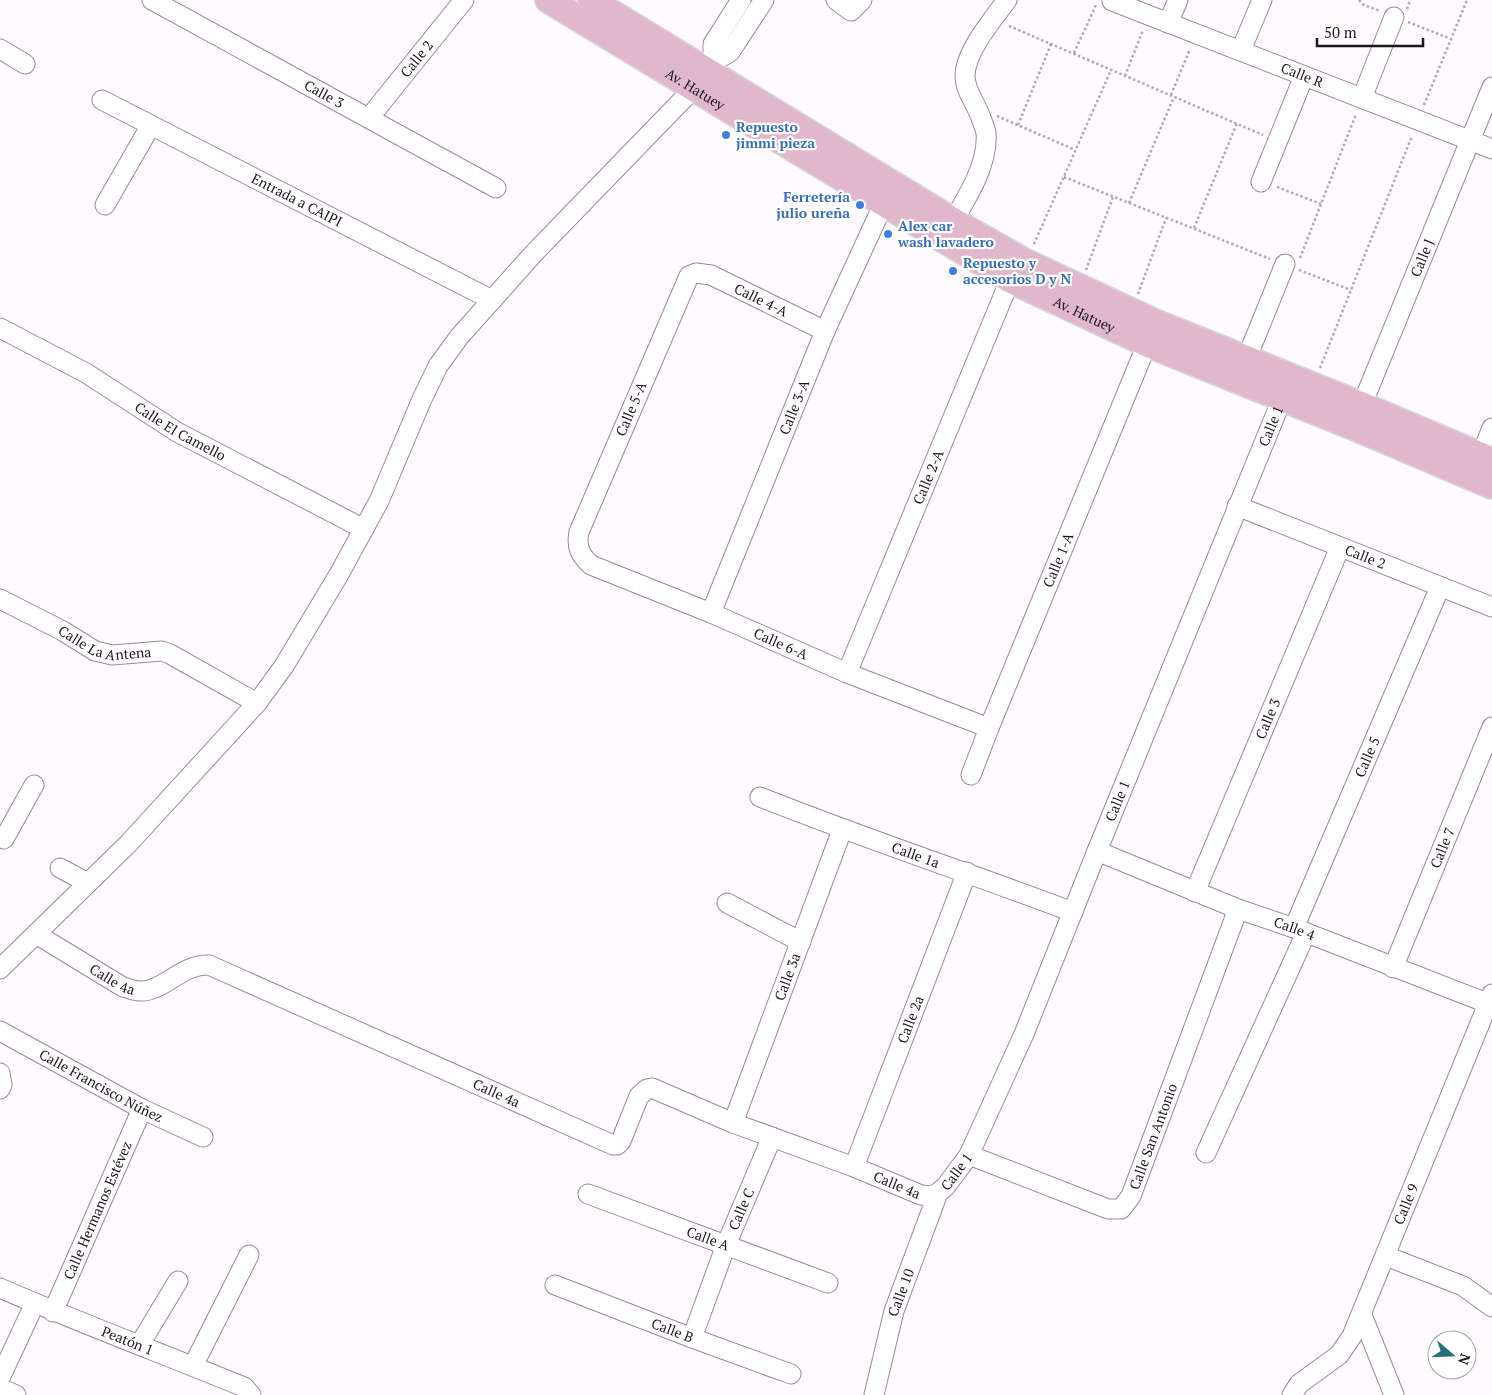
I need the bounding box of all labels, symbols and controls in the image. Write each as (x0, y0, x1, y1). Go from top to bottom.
scale bar (1317, 15, 1423, 47)
text: 50 m (1324, 22, 1357, 42)
street label: Calle 2 (396, 36, 437, 81)
street label: Calle R (1278, 58, 1326, 91)
street label: Av. Hatuey (662, 63, 729, 114)
street label: Calle 3 (301, 75, 347, 112)
place label: Repuesto jimmi pieza (736, 117, 815, 152)
marker: Repuesto jimmi pieza (720, 129, 732, 141)
street label: Entrada a CAIPI (249, 168, 346, 231)
place label: Ferretería julio ureña (776, 187, 850, 222)
marker: Ferretería julio ureña (854, 199, 866, 211)
place label: Alex car wash lavadero (897, 216, 994, 251)
marker: Alex car wash lavadero (882, 228, 894, 240)
street label: Calle J (1405, 235, 1438, 280)
place label: Repuesto y accesorios D y N (963, 253, 1071, 288)
marker: Repuesto y accesorios D y N (947, 265, 959, 277)
street label: Calle 4-A (731, 278, 792, 321)
street label: Av. Hatuey (1050, 292, 1119, 337)
street label: Calle 3-A (774, 376, 813, 437)
street label: Calle 5-A (611, 378, 651, 439)
street label: Calle El Camello (131, 397, 229, 465)
street label: Calle 1 (1254, 403, 1287, 449)
street label: Calle 2-A (908, 446, 948, 507)
street label: Calle 1-A (1038, 529, 1078, 590)
street label: Calle 2 (1342, 540, 1389, 573)
street label: Calle La Antena (55, 620, 152, 665)
street label: Calle 6-A (751, 623, 811, 664)
street label: Calle 3 (1250, 695, 1284, 742)
street label: Calle 5 (1350, 734, 1384, 780)
street label: Calle 1 (1100, 777, 1134, 824)
street label: Calle 7 (1425, 824, 1459, 871)
street label: Calle 1a (889, 837, 942, 872)
street label: Calle 4 (1271, 912, 1318, 944)
street label: Calle 3a (769, 950, 804, 1003)
street label: Calle 4a (86, 959, 137, 999)
street label: Calle 2a (892, 993, 928, 1046)
street label: Calle Francisco Núñez (36, 1044, 166, 1126)
street label: Calle 4a (470, 1074, 523, 1111)
street label: Calle San Antonio (1124, 1080, 1181, 1192)
street label: Calle Hermanos Estévez (58, 1138, 136, 1282)
street label: Calle 1 (936, 1149, 976, 1194)
street label: Calle 4a (871, 1166, 924, 1203)
street label: Calle 9 (1389, 1181, 1422, 1227)
street label: Calle C (723, 1185, 758, 1233)
street label: Calle A (684, 1221, 733, 1255)
street label: Calle 10 (883, 1266, 918, 1318)
street label: Calle B (649, 1313, 696, 1347)
street label: Peatón 1 (99, 1321, 157, 1359)
north arrow (1427, 1330, 1477, 1380)
text: N (1454, 1351, 1475, 1368)

